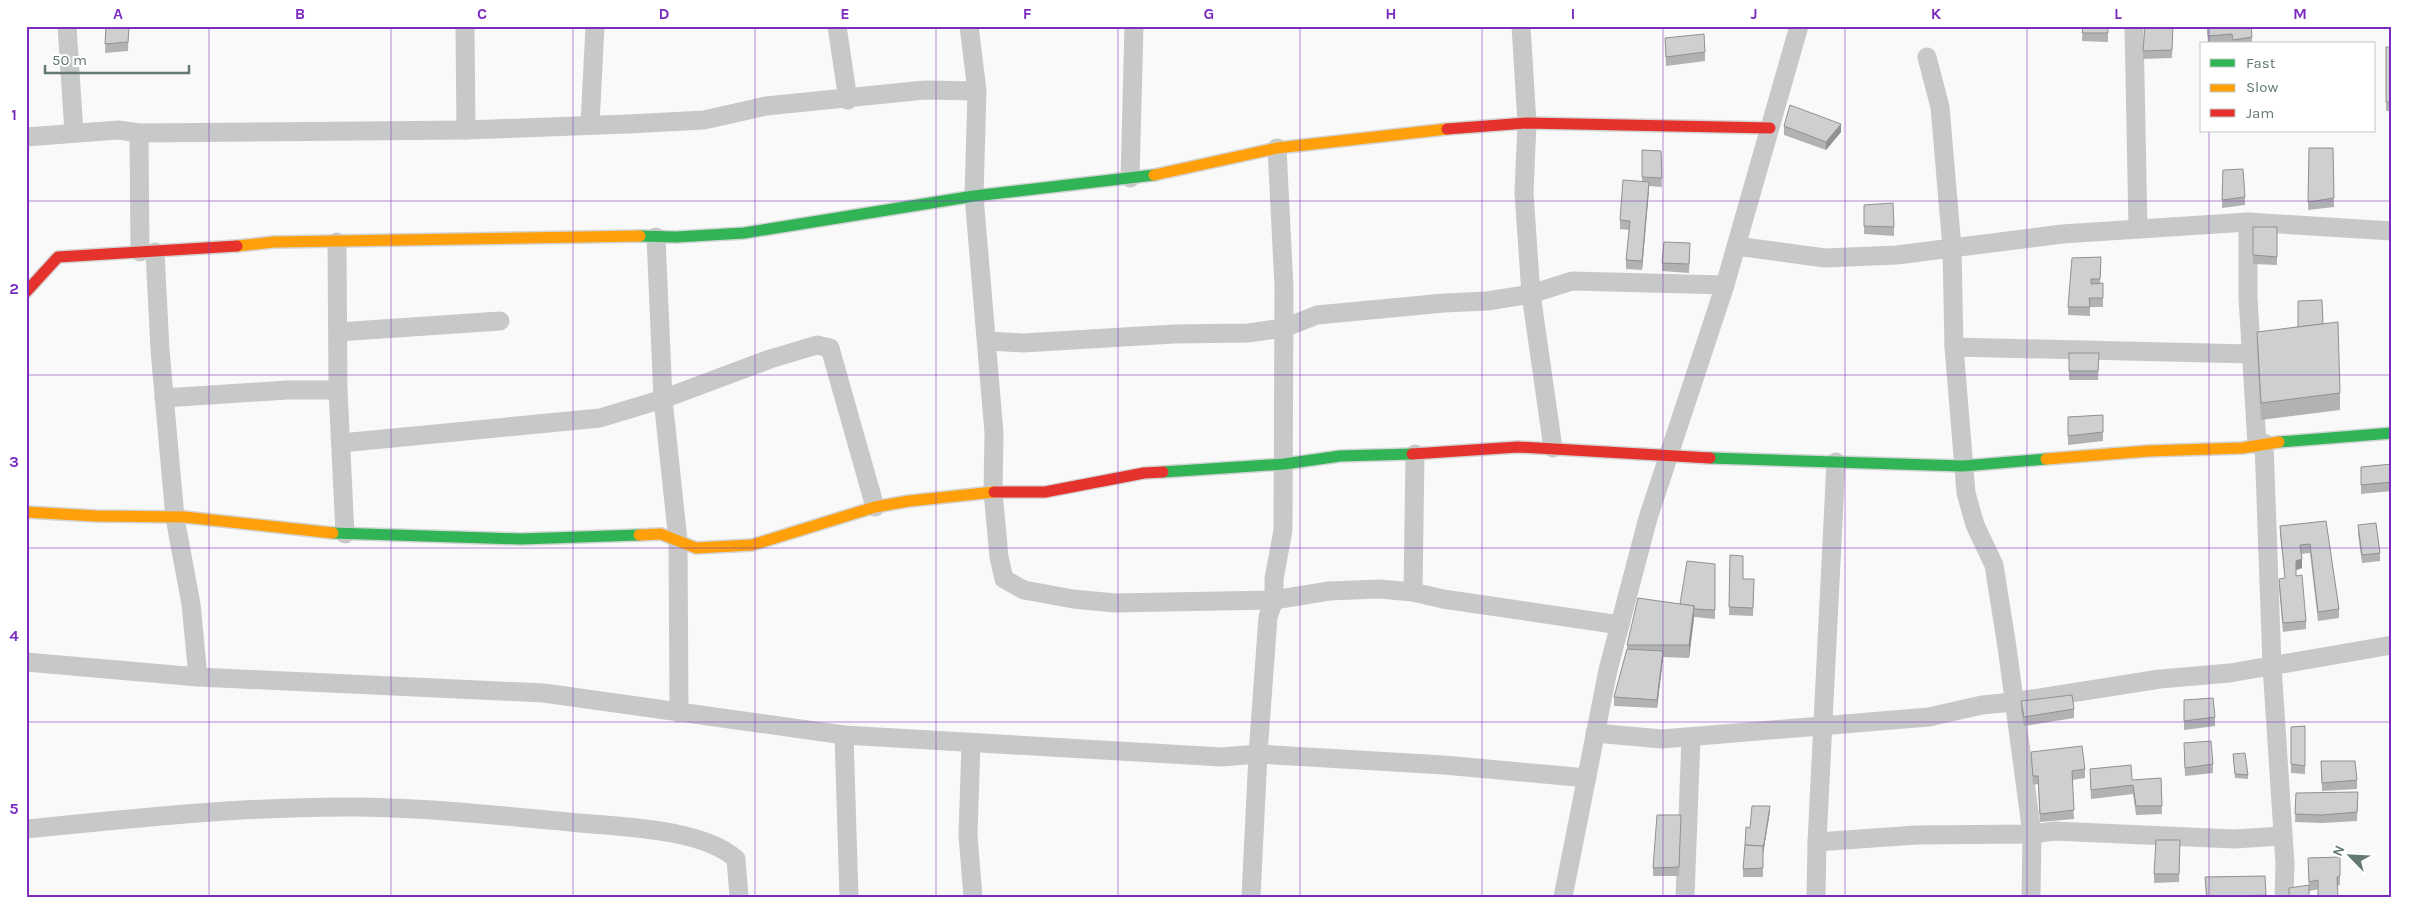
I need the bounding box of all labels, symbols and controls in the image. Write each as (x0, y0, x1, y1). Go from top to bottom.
text: A (113, 4, 123, 23)
text: B (295, 4, 305, 23)
text: C (477, 4, 487, 23)
text: D (659, 4, 670, 23)
text: E (840, 4, 850, 23)
text: F (1023, 4, 1032, 23)
text: G (1204, 4, 1214, 23)
text: H (1385, 4, 1397, 23)
text: I (1571, 4, 1575, 23)
text: J (1750, 4, 1758, 23)
text: K (1931, 4, 1942, 23)
text: L (2114, 4, 2122, 23)
text: M (2293, 4, 2307, 23)
scale bar (45, 42, 189, 74)
legend (2200, 42, 2376, 132)
text: 50 m (52, 51, 87, 69)
text: Fast (2246, 54, 2276, 72)
text: Slow (2246, 78, 2278, 96)
text: Jam (2246, 104, 2274, 122)
text: 1 (11, 105, 17, 124)
text: 2 (9, 279, 19, 298)
text: 3 (9, 452, 19, 471)
text: 4 (9, 626, 19, 645)
text: 5 (9, 799, 19, 818)
north arrow (2326, 830, 2376, 880)
text: N (2329, 843, 2348, 859)

